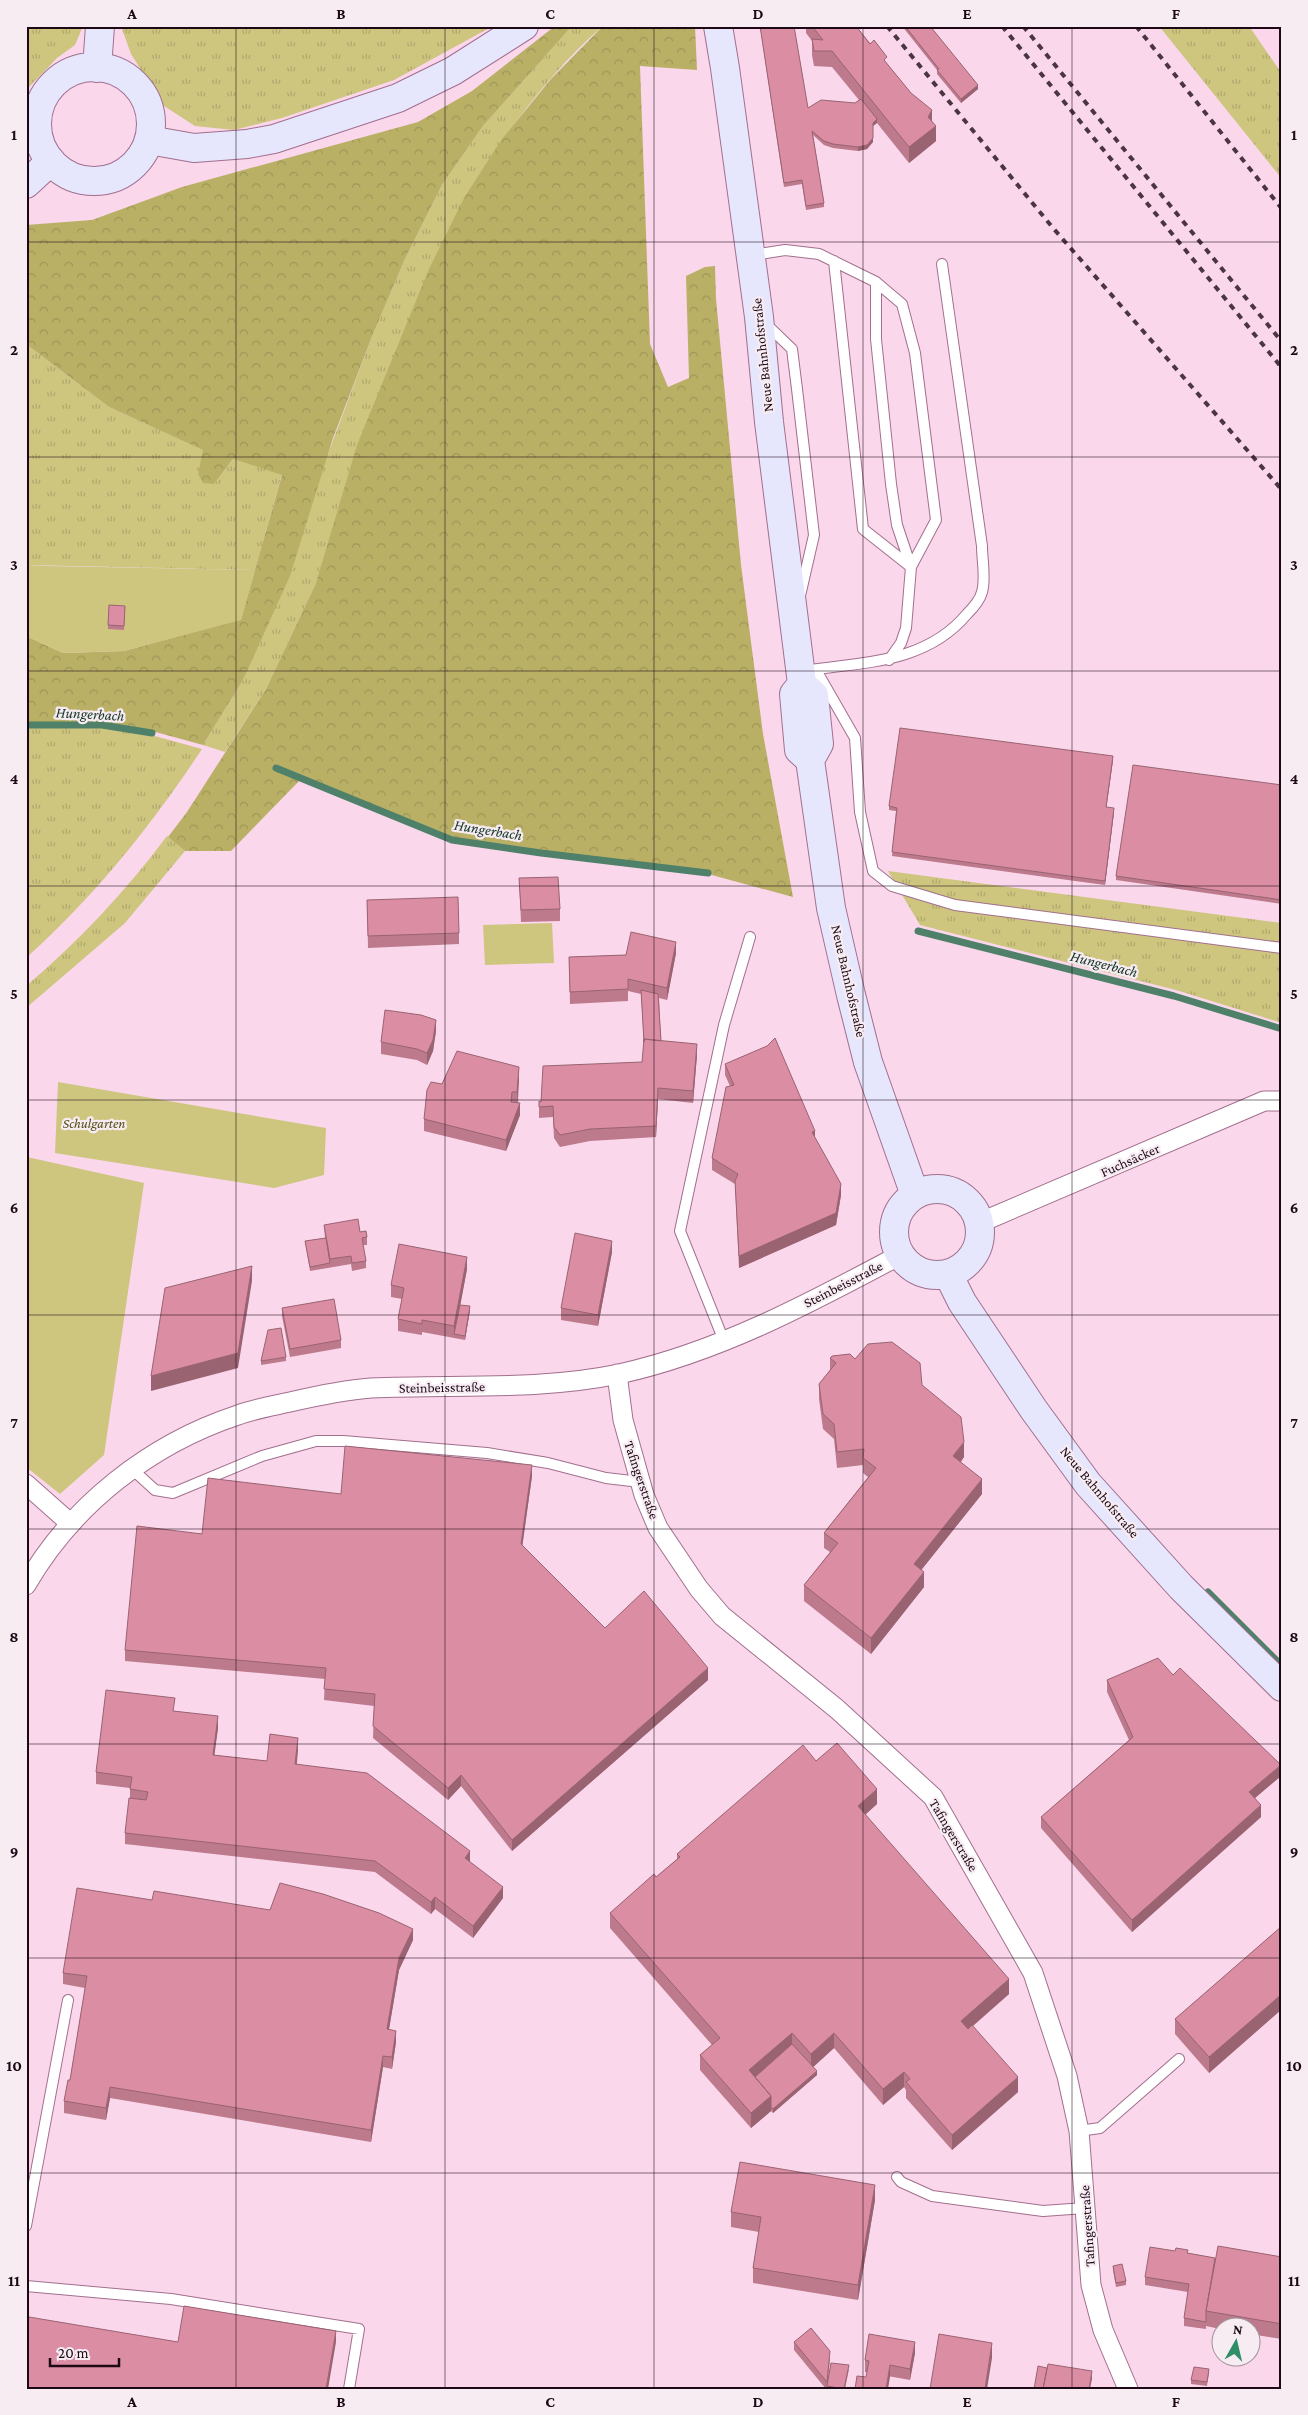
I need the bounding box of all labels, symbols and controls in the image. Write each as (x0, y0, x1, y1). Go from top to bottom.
text: A (126, 5, 137, 22)
text: B (336, 5, 346, 22)
text: C (545, 5, 555, 22)
text: D (752, 5, 764, 22)
text: E (962, 5, 972, 22)
text: F (1172, 5, 1181, 22)
text: 1 (11, 126, 17, 143)
text: 1 (1291, 126, 1297, 143)
street label: Neue Bahnhofstraße (748, 297, 776, 413)
text: 2 (10, 341, 18, 358)
text: 2 (1290, 341, 1298, 358)
text: 3 (10, 556, 18, 573)
text: 3 (1290, 556, 1298, 573)
water label: Hungerbach (55, 704, 125, 725)
text: 4 (10, 770, 19, 787)
text: 4 (1290, 770, 1299, 787)
water label: Hungerbach (453, 817, 523, 844)
street label: Neue Bahnhofstraße (828, 923, 870, 1039)
water label: Hungerbach (1069, 948, 1139, 981)
text: 5 (10, 985, 18, 1002)
text: 5 (1290, 985, 1298, 1002)
park label: Schulgarten (63, 1115, 125, 1131)
street label: Fuchsäcker (1098, 1140, 1162, 1180)
text: 6 (10, 1199, 18, 1216)
text: 6 (1290, 1199, 1298, 1216)
street label: Steinbeisstraße (801, 1257, 885, 1311)
street label: Steinbeisstraße (399, 1378, 485, 1396)
text: 7 (10, 1414, 18, 1431)
text: 7 (1290, 1414, 1298, 1431)
street label: Tafingerstraße (621, 1439, 663, 1521)
street label: Neue Bahnhofstraße (1057, 1443, 1143, 1541)
text: 8 (9, 1628, 19, 1645)
text: 8 (1289, 1628, 1299, 1645)
street label: Tafingerstraße (926, 1796, 982, 1874)
text: 9 (10, 1843, 18, 1860)
text: 9 (1290, 1843, 1298, 1860)
text: 10 (6, 2057, 22, 2074)
text: 10 (1286, 2057, 1302, 2074)
street label: Tafingerstraße (1076, 2185, 1098, 2267)
text: 11 (8, 2272, 20, 2289)
text: 11 (1288, 2272, 1300, 2289)
north arrow (1210, 2318, 1260, 2368)
text: N (1232, 2321, 1244, 2338)
scale bar (50, 2335, 119, 2367)
text: 20 m (58, 2345, 89, 2361)
text: A (126, 2393, 137, 2410)
text: B (336, 2393, 346, 2410)
text: C (545, 2393, 555, 2410)
text: D (752, 2393, 764, 2410)
text: E (962, 2393, 972, 2410)
text: F (1172, 2393, 1181, 2410)

